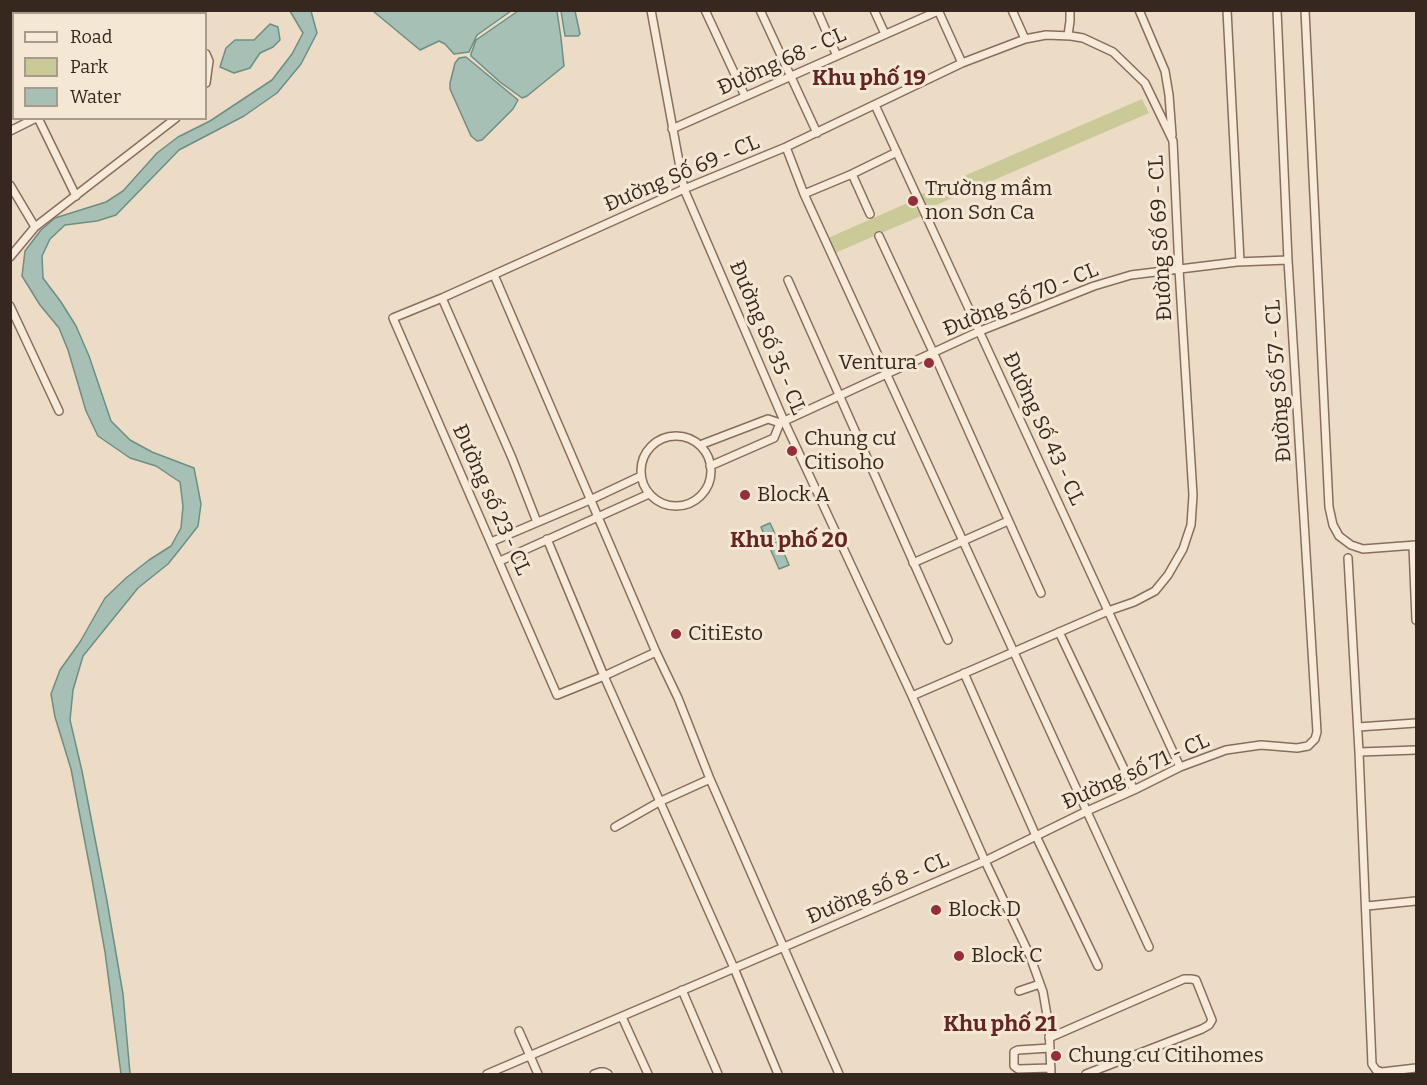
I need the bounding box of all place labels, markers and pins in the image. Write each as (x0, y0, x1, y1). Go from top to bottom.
place label: Trường mầm non Sơn Ca (925, 176, 1052, 226)
marker: Trường mầm non Sơn Ca (906, 194, 920, 208)
place label: Ventura (838, 350, 917, 376)
marker: Ventura (922, 356, 936, 370)
place label: Chung cư Citisoho (804, 426, 896, 476)
marker: Chung cư Citisoho (785, 444, 799, 458)
place label: Block A (757, 482, 830, 508)
marker: Block A (738, 488, 752, 502)
place label: CitiEsto (688, 621, 763, 647)
marker: CitiEsto (669, 627, 683, 641)
place label: Block D (948, 897, 1021, 923)
marker: Block D (929, 903, 943, 917)
place label: Block C (971, 943, 1042, 969)
marker: Block C (952, 949, 966, 963)
place label: Chung cư Citihomes (1068, 1043, 1264, 1069)
marker: Chung cư Citihomes (1049, 1049, 1063, 1063)

